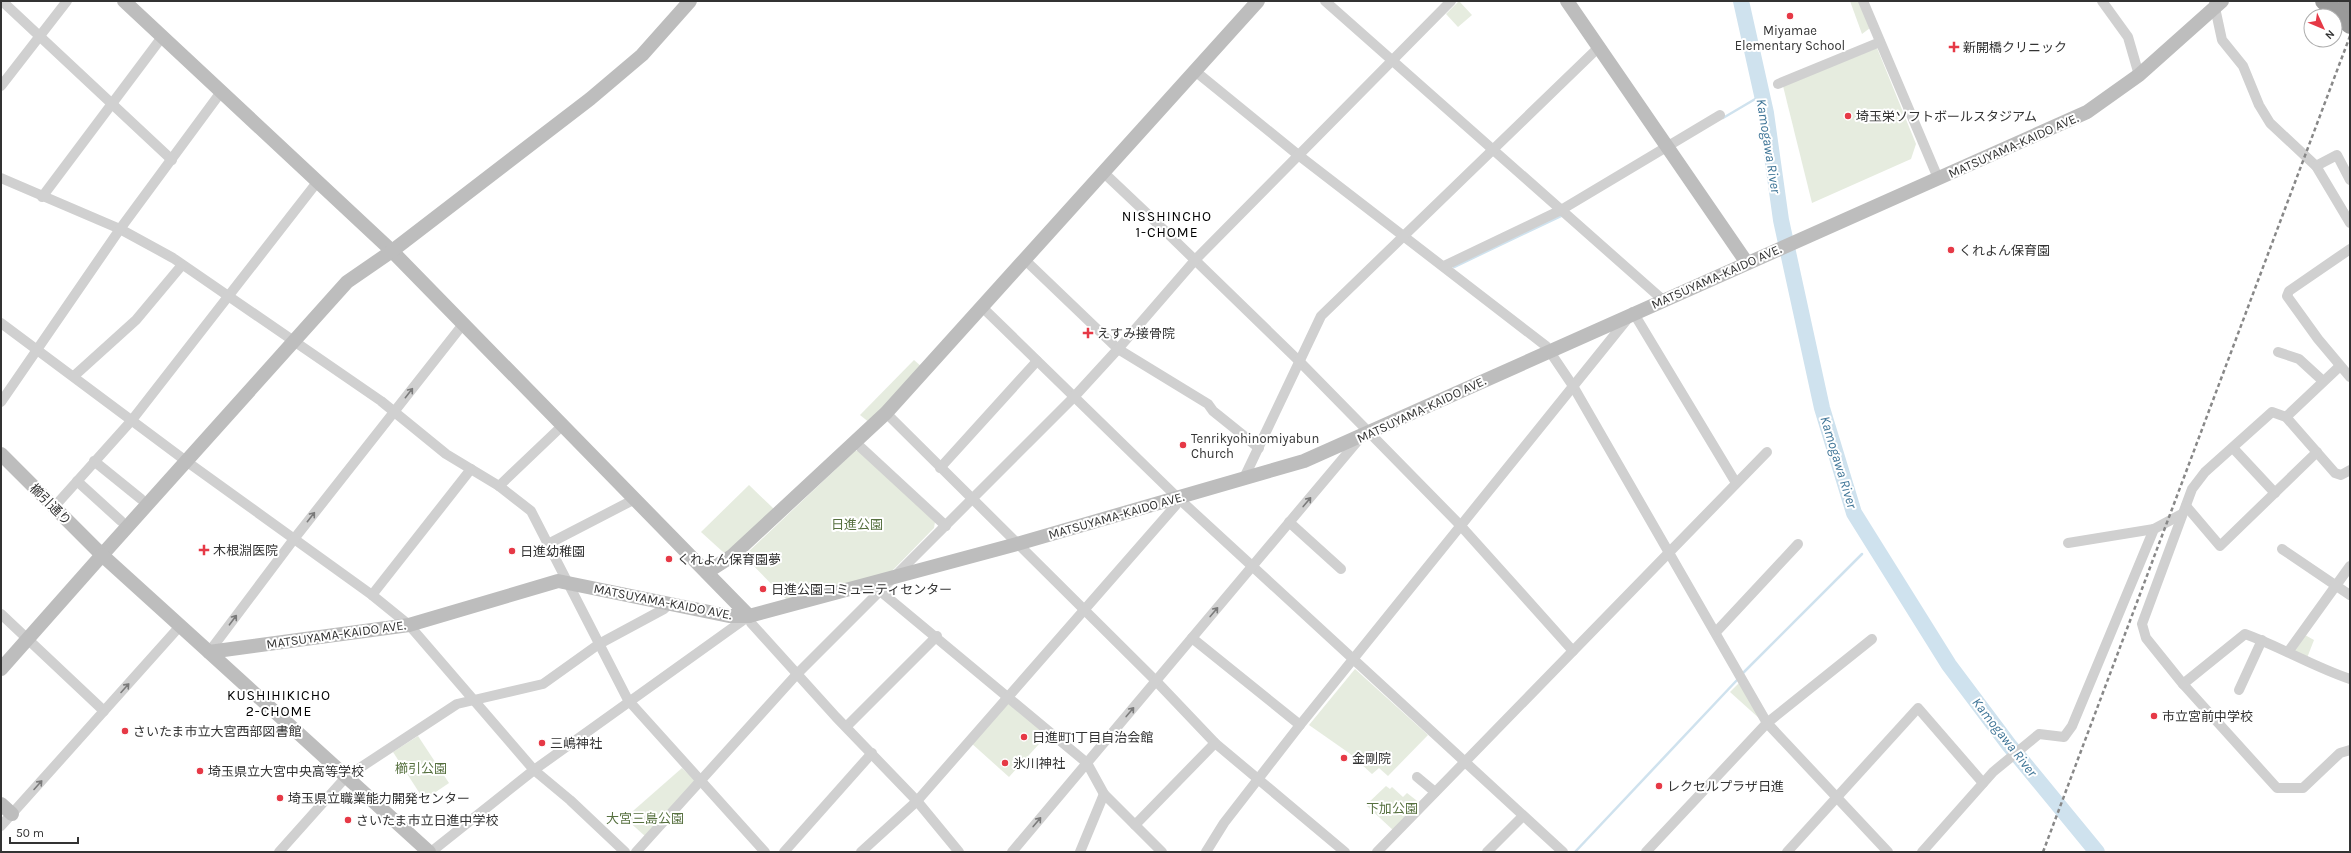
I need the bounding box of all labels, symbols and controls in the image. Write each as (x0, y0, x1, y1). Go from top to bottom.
north arrow (2303, 8, 2343, 48)
marker: Miyamae Elementary School (1785, 11, 1795, 21)
place label: Miyamae Elementary School (1735, 23, 1845, 53)
text: N (2322, 27, 2337, 42)
place label: 新開橋クリニック (1963, 40, 2067, 55)
marker: 新開橋クリニック (1948, 41, 1960, 53)
water label: Kamogawa River (1753, 97, 1785, 196)
place label: 埼玉栄ソフトボールスタジアム (1856, 109, 2037, 124)
street label: MATSUYAMA-KAIDO AVE. (1946, 110, 2080, 181)
marker: 埼玉栄ソフトボールスタジアム (1843, 111, 1853, 121)
district label: NISSHINCHO 1-CHOME (1122, 208, 1212, 241)
street label: MATSUYAMA-KAIDO AVE. (1649, 241, 1783, 312)
place label: くれよん保育園 (1959, 243, 2050, 258)
marker: くれよん保育園 (1946, 245, 1956, 255)
place label: えすみ接骨院 (1097, 326, 1175, 341)
marker: えすみ接骨院 (1082, 327, 1094, 339)
street label: MATSUYAMA-KAIDO AVE. (1354, 373, 1488, 446)
one-way arrow (405, 388, 414, 399)
water label: Kamogawa River (1816, 414, 1861, 512)
place label: Tenrikyohinomiyabun Church (1191, 431, 1319, 461)
marker: Tenrikyohinomiyabun Church (1178, 440, 1188, 450)
street label: 櫛引通り (27, 481, 74, 528)
street label: MATSUYAMA-KAIDO AVE. (1046, 489, 1186, 542)
one-way arrow (1302, 496, 1311, 507)
one-way arrow (307, 512, 316, 523)
park label: 日進公園 (831, 517, 883, 532)
place label: 木根淵医院 (213, 543, 278, 558)
marker: 木根淵医院 (198, 544, 210, 556)
place label: 日進幼稚園 (520, 544, 585, 559)
marker: 日進幼稚園 (507, 546, 517, 556)
place label: くれよん保育園夢 (677, 552, 781, 567)
marker: くれよん保育園夢 (664, 554, 674, 564)
street label: MATSUYAMA-KAIDO AVE. (592, 581, 733, 622)
place label: 日進公園コミュニティセンター (771, 582, 952, 597)
marker: 日進公園コミュニティセンター (758, 584, 768, 594)
one-way arrow (1209, 607, 1218, 617)
one-way arrow (228, 615, 237, 626)
street label: MATSUYAMA-KAIDO AVE. (265, 617, 407, 652)
one-way arrow (120, 683, 129, 693)
district label: KUSHIHIKICHO 2-CHOME (227, 687, 331, 720)
water label: Kamogawa River (1968, 694, 2042, 781)
one-way arrow (1126, 706, 1135, 717)
place label: 市立宮前中学校 (2162, 709, 2253, 724)
marker: 市立宮前中学校 (2149, 711, 2159, 721)
place label: さいたま市立大宮西部図書館 (133, 724, 302, 739)
marker: さいたま市立大宮西部図書館 (120, 726, 130, 736)
place label: 日進町1丁目自治会館 (1032, 730, 1153, 745)
marker: 日進町1丁目自治会館 (1019, 732, 1029, 742)
place label: 三嶋神社 (550, 736, 602, 751)
marker: 三嶋神社 (537, 738, 547, 748)
place label: 金剛院 (1352, 751, 1391, 766)
marker: 金剛院 (1339, 753, 1349, 763)
place label: 氷川神社 (1013, 756, 1065, 771)
marker: 氷川神社 (1000, 758, 1010, 768)
park label: 櫛引公園 (395, 761, 447, 776)
place label: 埼玉県立大宮中央高等学校 (208, 764, 364, 779)
marker: 埼玉県立大宮中央高等学校 (195, 766, 205, 776)
place label: レクセルプラザ日進 (1667, 779, 1784, 794)
one-way arrow (33, 780, 43, 790)
marker: レクセルプラザ日進 (1654, 781, 1664, 791)
place label: 埼玉県立職業能力開発センター (288, 791, 470, 806)
marker: 埼玉県立職業能力開発センター (275, 793, 285, 803)
park label: 下加公園 (1366, 801, 1418, 816)
park label: 大宮三島公園 (606, 811, 684, 826)
place label: さいたま市立日進中学校 (356, 813, 499, 828)
marker: さいたま市立日進中学校 (343, 815, 353, 825)
one-way arrow (1033, 817, 1042, 828)
scale bar (10, 819, 78, 845)
text: 50 m (16, 826, 44, 840)

